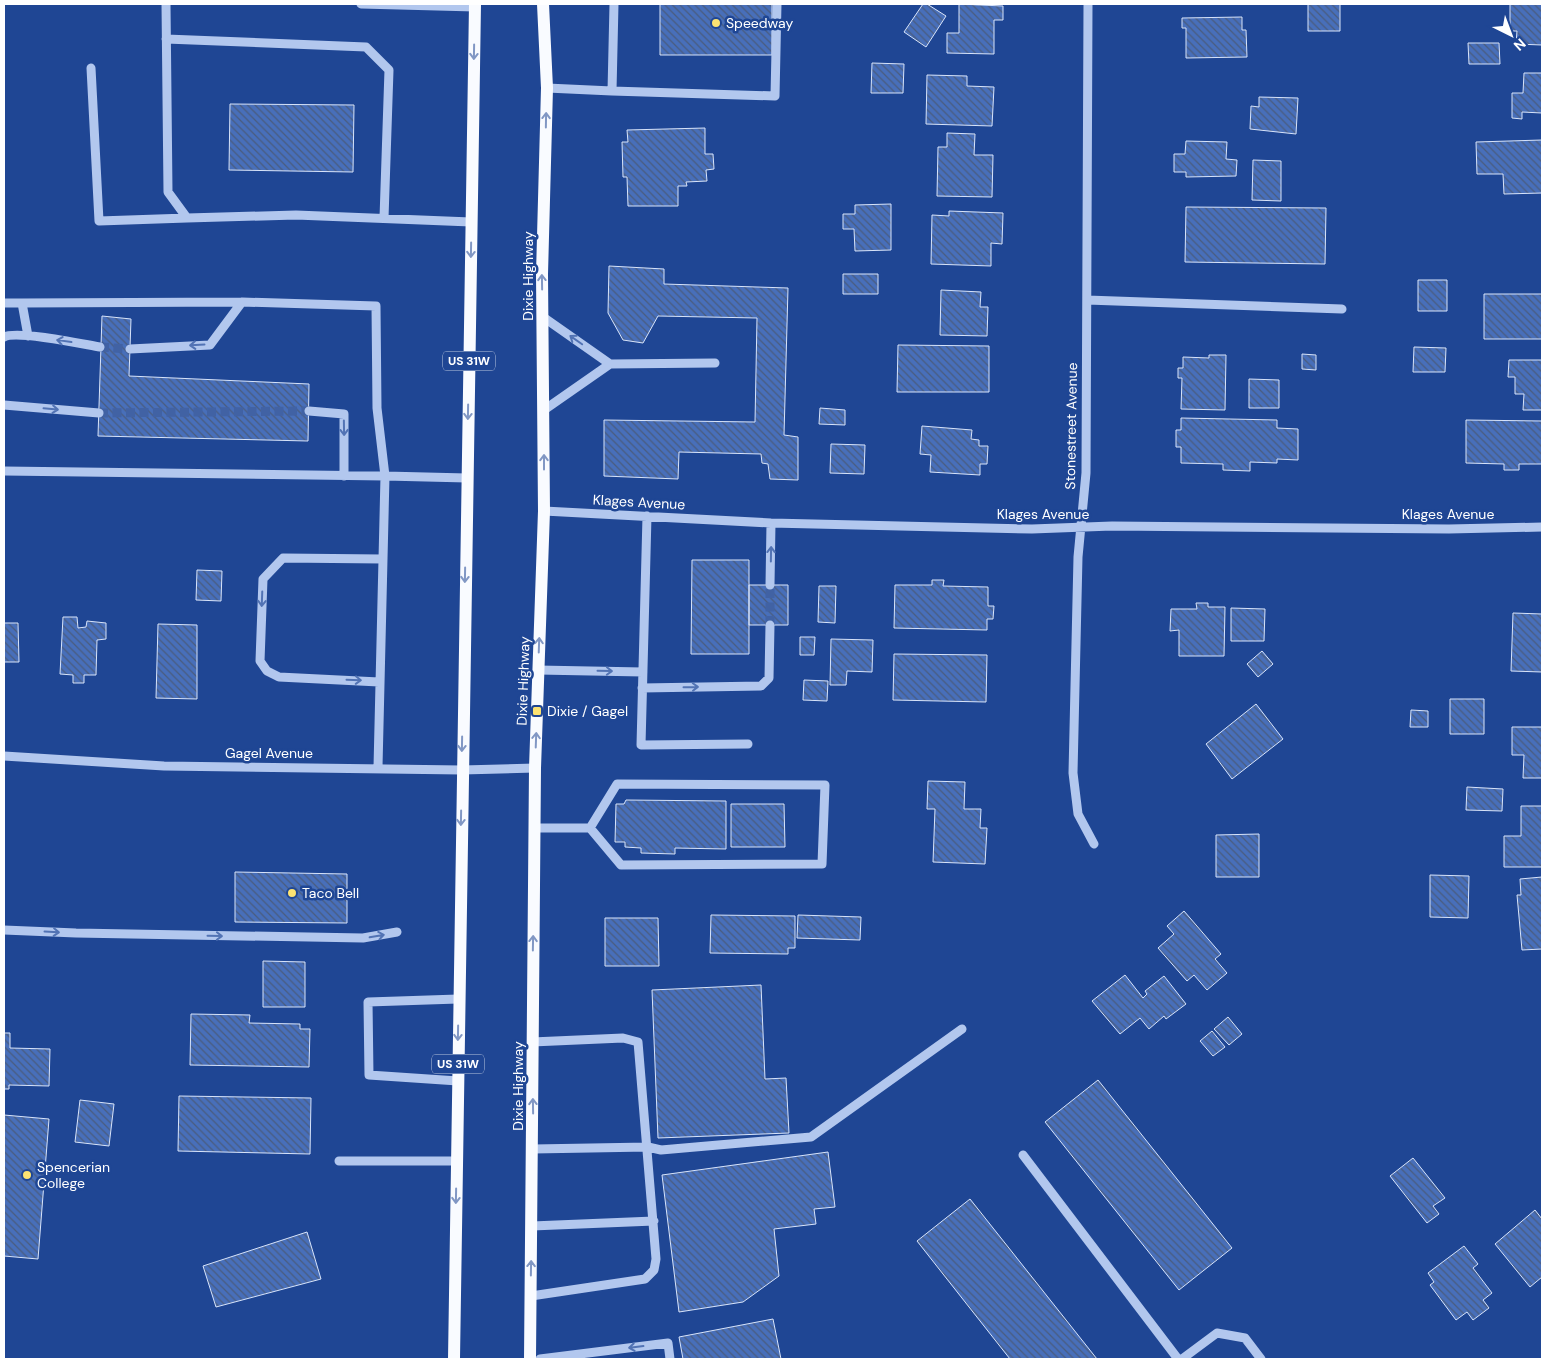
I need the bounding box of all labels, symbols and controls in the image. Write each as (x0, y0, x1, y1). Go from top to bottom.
north arrow (1486, 10, 1536, 60)
place label: Speedway (726, 14, 793, 32)
marker: Speedway (710, 17, 722, 29)
text: N (1510, 35, 1530, 55)
one-way arrow (469, 44, 479, 60)
one-way arrow (541, 112, 551, 128)
street label: Dixie Highway (519, 231, 537, 321)
one-way arrow (466, 242, 475, 258)
one-way arrow (538, 275, 547, 291)
one-way arrow (570, 335, 584, 345)
one-way arrow (57, 336, 73, 346)
one-way arrow (189, 341, 205, 350)
road number: US 31W (443, 352, 495, 371)
street label: Stonestreet Avenue (1061, 362, 1081, 490)
one-way arrow (43, 404, 59, 413)
one-way arrow (463, 404, 473, 420)
one-way arrow (339, 419, 349, 435)
one-way arrow (539, 455, 549, 471)
street label: Klages Avenue (592, 491, 686, 513)
street label: Klages Avenue (997, 505, 1089, 523)
street label: Klages Avenue (1402, 505, 1494, 523)
one-way arrow (766, 546, 775, 562)
one-way arrow (460, 566, 470, 583)
one-way arrow (258, 590, 267, 606)
street label: Dixie Highway (512, 636, 534, 726)
one-way arrow (534, 637, 544, 654)
one-way arrow (596, 666, 612, 676)
one-way arrow (345, 676, 361, 685)
one-way arrow (682, 682, 699, 692)
place label: Dixie / Gagel (547, 702, 628, 720)
marker: Dixie / Gagel (531, 705, 543, 717)
one-way arrow (531, 732, 541, 748)
one-way arrow (457, 736, 467, 752)
street label: Gagel Avenue (225, 744, 313, 762)
one-way arrow (456, 810, 466, 826)
place label: Taco Bell (302, 884, 359, 902)
marker: Taco Bell (286, 887, 298, 899)
one-way arrow (44, 928, 60, 937)
one-way arrow (369, 930, 385, 940)
one-way arrow (207, 931, 223, 940)
one-way arrow (528, 935, 538, 952)
one-way arrow (453, 1025, 463, 1041)
street label: Dixie Highway (509, 1041, 527, 1131)
road number: US 31W (432, 1054, 484, 1074)
one-way arrow (528, 1098, 538, 1114)
place label: Spencerian College (37, 1158, 110, 1192)
marker: Spencerian College (21, 1169, 33, 1181)
one-way arrow (451, 1188, 461, 1204)
one-way arrow (526, 1260, 536, 1276)
one-way arrow (628, 1342, 644, 1352)

